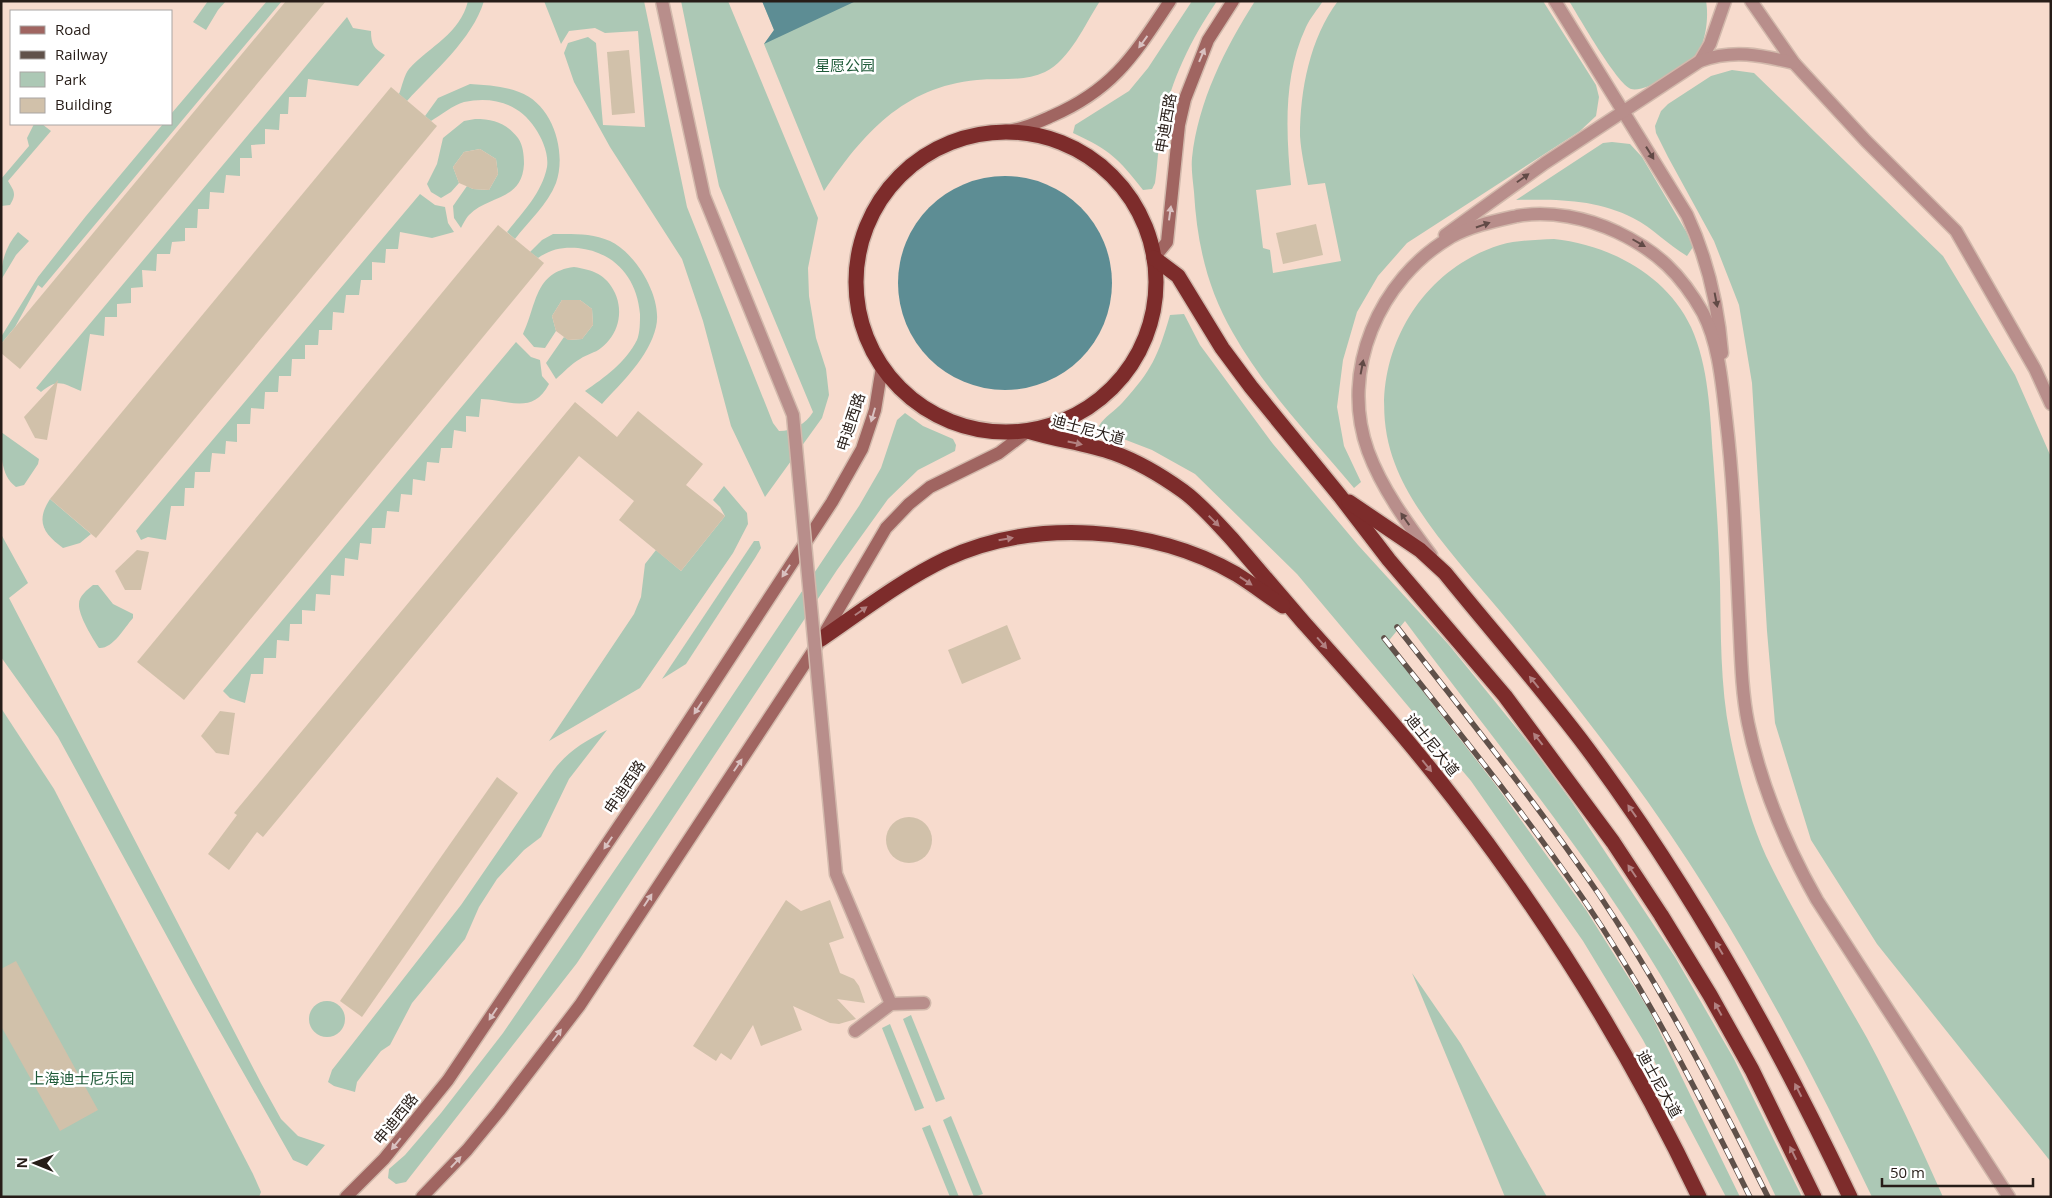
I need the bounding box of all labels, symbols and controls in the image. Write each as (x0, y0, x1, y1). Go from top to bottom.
legend (10, 10, 172, 125)
text: Road (55, 19, 91, 39)
one-way arrow (1138, 35, 1148, 49)
text: Railway (55, 44, 108, 64)
one-way arrow (1198, 48, 1206, 62)
park label: 星愿公园 (815, 55, 875, 75)
text: Park (55, 69, 86, 89)
street label: 申迪西路 (1150, 92, 1180, 154)
text: Building (55, 94, 112, 114)
one-way arrow (1646, 147, 1655, 160)
one-way arrow (1516, 173, 1530, 183)
one-way arrow (1166, 205, 1174, 221)
one-way arrow (1475, 221, 1490, 228)
one-way arrow (1631, 239, 1646, 247)
one-way arrow (1712, 293, 1720, 308)
one-way arrow (1358, 360, 1366, 375)
street label: 申迪西路 (831, 390, 869, 453)
one-way arrow (868, 407, 876, 422)
street label: 迪士尼大道 (1049, 410, 1127, 448)
one-way arrow (1067, 439, 1082, 447)
one-way arrow (1400, 512, 1410, 526)
one-way arrow (1208, 514, 1220, 526)
one-way arrow (998, 535, 1014, 543)
one-way arrow (782, 565, 791, 578)
one-way arrow (1239, 576, 1253, 586)
one-way arrow (855, 606, 868, 616)
one-way arrow (1316, 636, 1327, 649)
one-way arrow (1529, 675, 1539, 688)
one-way arrow (693, 701, 702, 714)
street label: 迪士尼大道 (1401, 709, 1464, 780)
one-way arrow (1532, 732, 1543, 745)
street label: 申迪西路 (599, 756, 649, 817)
one-way arrow (733, 758, 743, 772)
one-way arrow (1421, 760, 1433, 772)
one-way arrow (1627, 805, 1637, 818)
one-way arrow (603, 836, 612, 850)
one-way arrow (1627, 864, 1637, 877)
one-way arrow (643, 894, 653, 907)
one-way arrow (1715, 942, 1724, 955)
one-way arrow (1713, 1002, 1722, 1016)
one-way arrow (488, 1007, 497, 1021)
one-way arrow (552, 1029, 563, 1042)
street label: 迪士尼大道 (1633, 1046, 1687, 1121)
park label: 上海迪士尼乐园 (29, 1068, 135, 1088)
one-way arrow (1794, 1083, 1802, 1097)
street label: 申迪西路 (369, 1089, 422, 1148)
north arrow (10, 1138, 60, 1188)
one-way arrow (390, 1138, 401, 1151)
one-way arrow (1789, 1145, 1798, 1160)
one-way arrow (450, 1156, 462, 1168)
scale bar (1882, 1156, 2033, 1188)
text: N (12, 1157, 31, 1169)
text: 50 m (1890, 1162, 1925, 1182)

